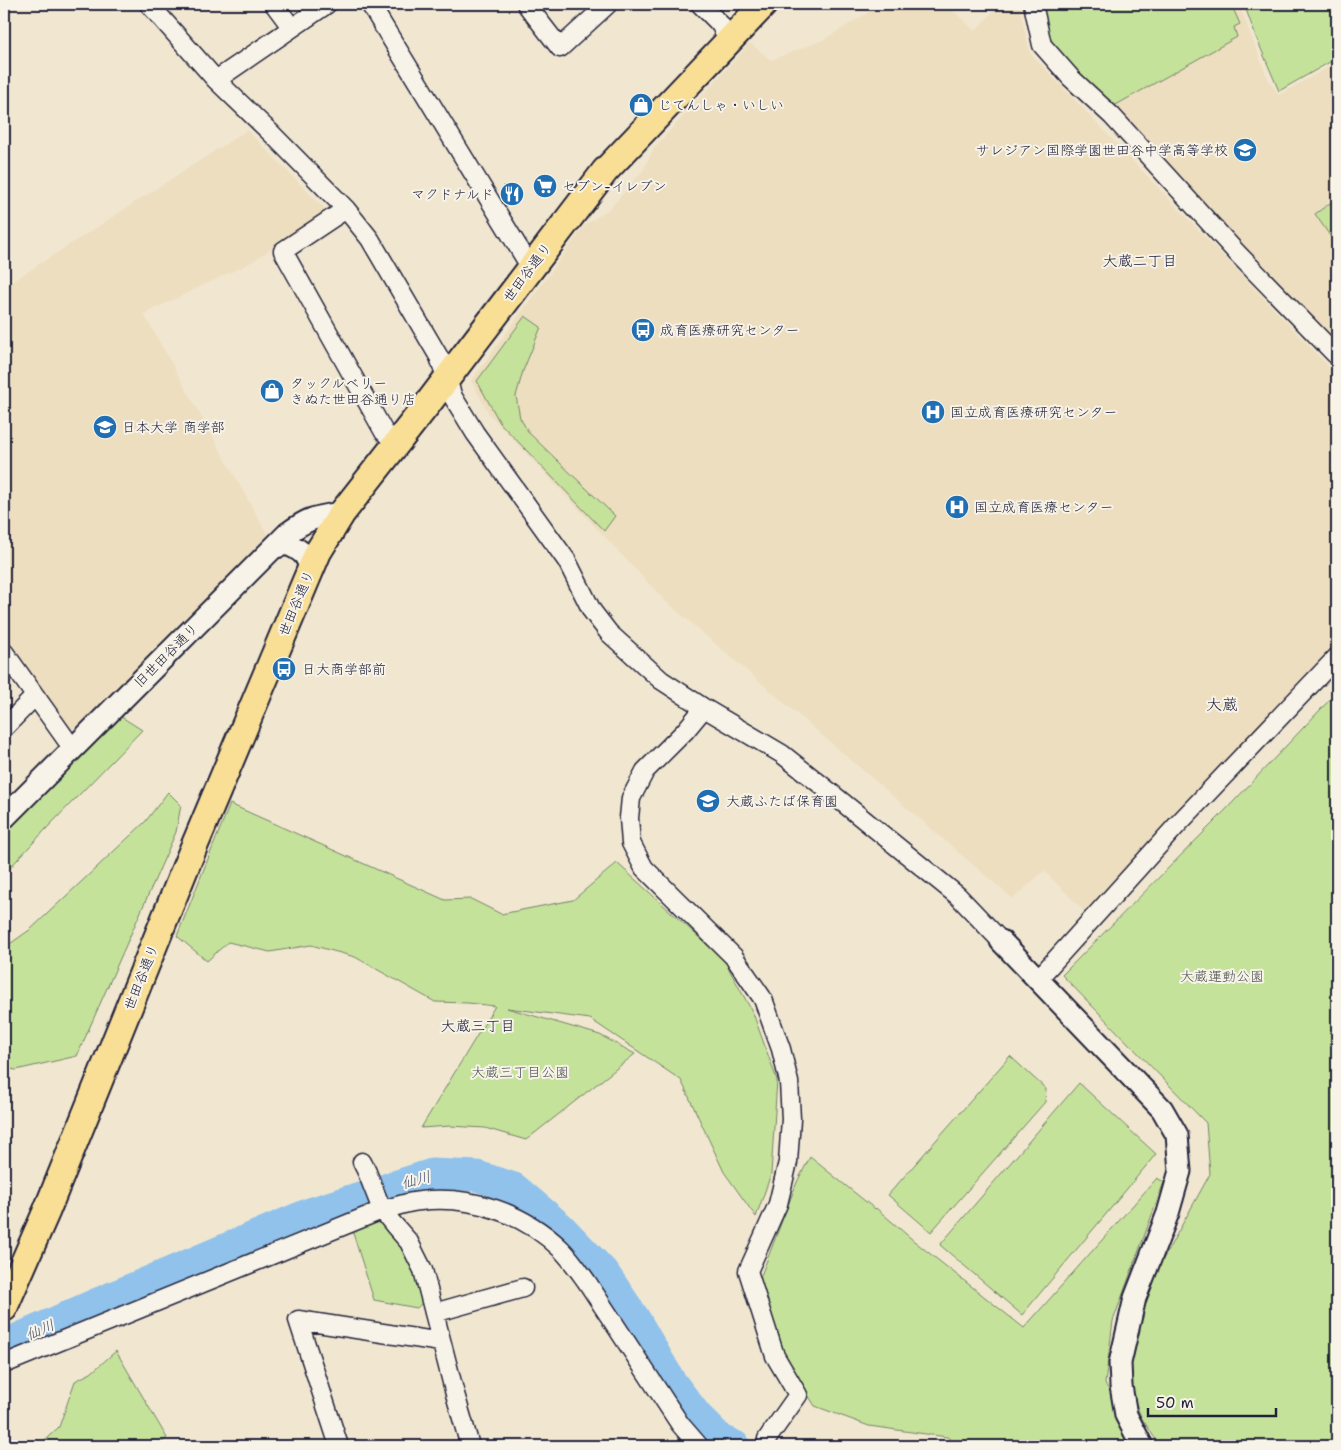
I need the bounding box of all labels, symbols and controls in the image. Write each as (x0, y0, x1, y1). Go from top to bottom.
shop icon: じてんしゃ・いしい (628, 92, 654, 118)
place label: じてんしゃ・いしい (658, 96, 784, 114)
school or university icon: サレジアン国際学園世田谷中学高等学校 (1232, 137, 1258, 163)
place label: サレジアン国際学園世田谷中学高等学校 (976, 141, 1228, 159)
supermarket icon: セブン-イレブン (532, 173, 558, 199)
place label: セブン-イレブン (562, 177, 667, 195)
restaurant icon: マクドナルド (499, 181, 525, 207)
place label: マクドナルド (411, 185, 494, 203)
street label: 世田谷通り (499, 239, 555, 305)
district label: 大蔵二丁目 (1102, 251, 1178, 271)
bus stop icon: 成育医療研究センター (630, 317, 656, 343)
place label: 成育医療研究センター (660, 321, 799, 339)
place label: タックルベリー きぬた世田谷通り店 (290, 374, 416, 408)
shop icon: タックルベリー きぬた世田谷通り店 (259, 378, 285, 404)
hospital icon: 国立成育医療研究センター (920, 399, 946, 425)
place label: 国立成育医療研究センター (950, 403, 1117, 421)
school or university icon: 日本大学 商学部 (92, 414, 118, 440)
place label: 日本大学 商学部 (122, 418, 225, 436)
hospital icon: 国立成育医療センター (944, 494, 970, 520)
place label: 国立成育医療センター (974, 498, 1113, 516)
street label: 世田谷通り (274, 567, 318, 639)
street label: 旧世田谷通り (130, 619, 202, 691)
bus stop icon: 日大商学部前 (271, 656, 297, 682)
place label: 日大商学部前 (302, 660, 386, 678)
district label: 大蔵 (1206, 694, 1238, 715)
school or university icon: 大蔵ふたば保育園 (695, 788, 721, 814)
place label: 大蔵ふたば保育園 (726, 792, 838, 810)
street label: 世田谷通り (120, 941, 162, 1013)
park label: 大蔵運動公園 (1180, 967, 1264, 985)
district label: 大蔵三丁目 (440, 1016, 516, 1036)
park label: 大蔵三丁目公園 (471, 1063, 569, 1081)
water label: 仙川 (399, 1166, 433, 1194)
water label: 仙川 (22, 1315, 58, 1345)
scale bar (1148, 1385, 1276, 1417)
text: 50 m (1156, 1393, 1194, 1413)

